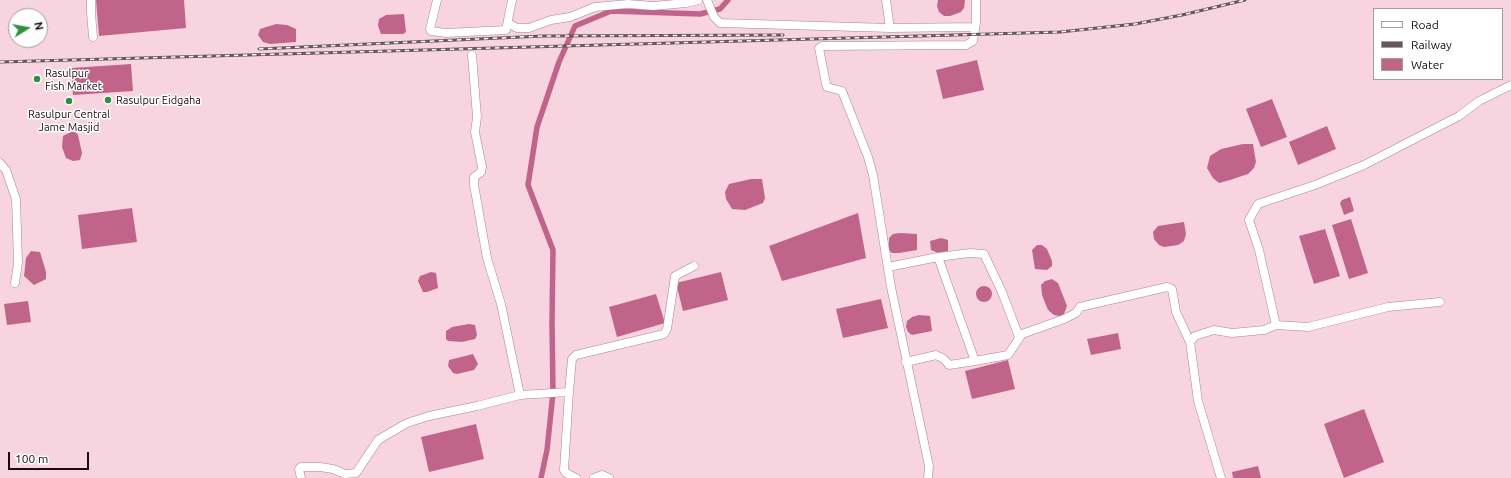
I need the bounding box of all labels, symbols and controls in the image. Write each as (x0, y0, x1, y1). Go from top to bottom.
north arrow (8, 8, 48, 48)
legend (1373, 8, 1503, 80)
text: Road (1411, 18, 1439, 31)
text: N (32, 21, 45, 31)
text: Railway (1411, 38, 1452, 51)
text: Water (1411, 58, 1444, 71)
place label: Rasulpur Fish Market (45, 66, 102, 92)
marker: Rasulpur Fish Market (32, 74, 42, 84)
place label: Rasulpur Eidgaha (116, 93, 201, 107)
marker: Rasulpur Eidgaha (103, 95, 113, 105)
marker: Rasulpur Central Jame Masjid (64, 96, 74, 106)
place label: Rasulpur Central Jame Masjid (28, 107, 110, 133)
scale bar (10, 444, 91, 470)
text: 100 m (15, 452, 48, 465)

